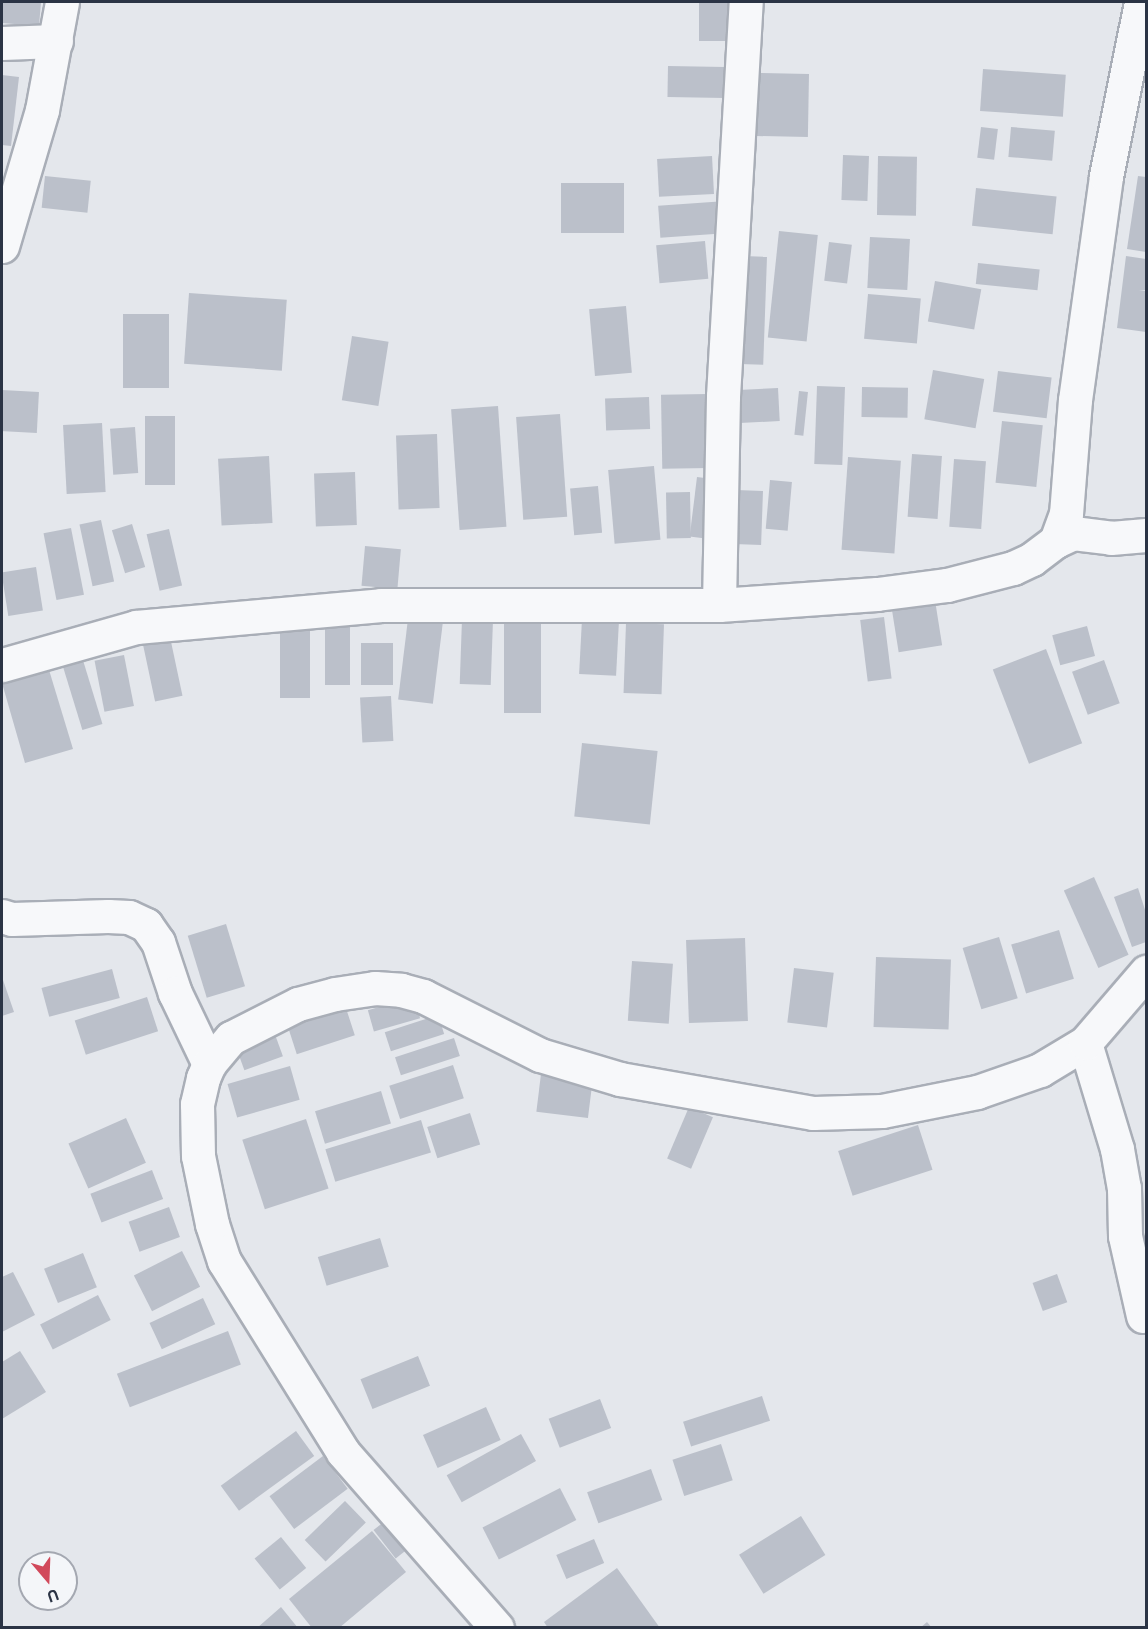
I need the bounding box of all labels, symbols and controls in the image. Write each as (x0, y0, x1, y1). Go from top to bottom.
north arrow (18, 1551, 78, 1611)
text: U (45, 1586, 61, 1606)

